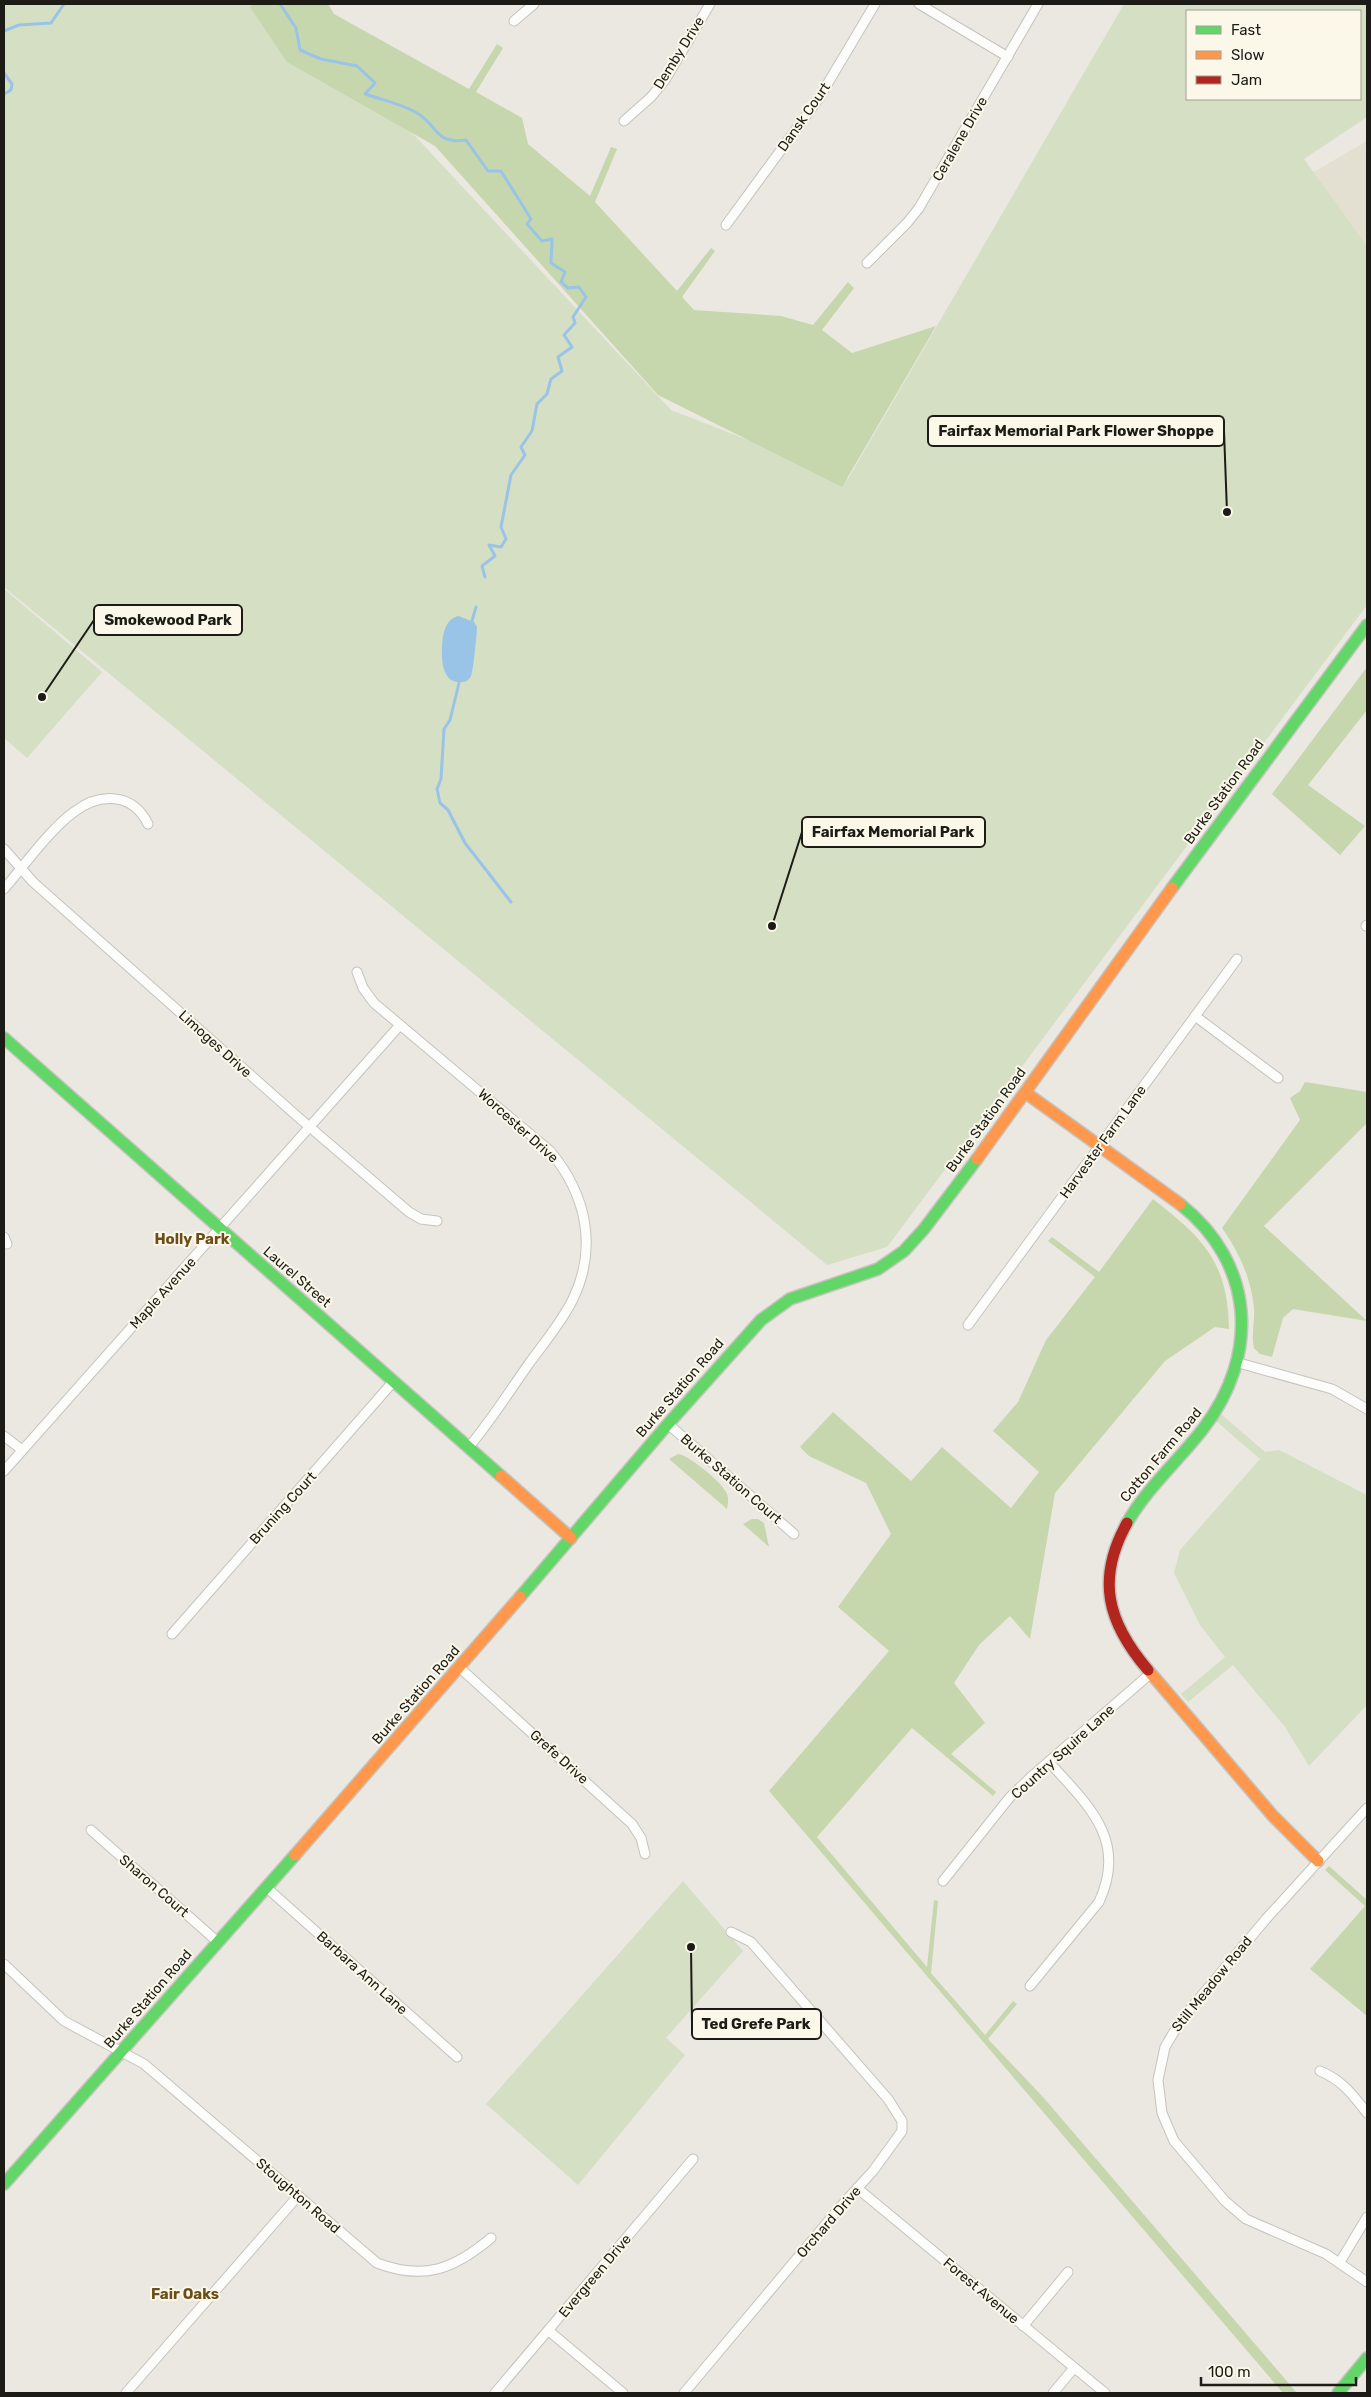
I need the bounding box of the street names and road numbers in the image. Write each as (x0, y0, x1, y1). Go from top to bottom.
street label: Demby Drive (650, 13, 708, 92)
street label: Dansk Court (774, 79, 834, 155)
street label: Ceralene Drive (929, 94, 991, 184)
street label: Burke Station Road (1180, 736, 1268, 848)
street label: Limoges Drive (175, 1007, 255, 1081)
street label: Burke Station Road (942, 1064, 1030, 1176)
street label: Harvester Farm Lane (1056, 1082, 1150, 1202)
street label: Worcester Drive (474, 1085, 562, 1167)
street label: Laurel Street (260, 1243, 335, 1311)
street label: Maple Avenue (126, 1254, 200, 1332)
street label: Burke Station Road (633, 1335, 727, 1441)
street label: Cotton Farm Road (1117, 1404, 1205, 1506)
street label: Burke Station Court (677, 1430, 785, 1528)
street label: Bruning Court (246, 1468, 320, 1548)
street label: Burke Station Road (369, 1642, 463, 1748)
street label: Country Squire Lane (1008, 1701, 1118, 1803)
street label: Grefe Drive (526, 1726, 592, 1788)
street label: Sharon Court (116, 1851, 193, 1921)
street label: Barbara Ann Lane (313, 1928, 411, 2018)
street label: Still Meadow Road (1168, 1933, 1256, 2035)
street label: Burke Station Road (101, 1946, 195, 2052)
street label: Stoughton Road (252, 2155, 344, 2237)
street label: Orchard Drive (793, 2183, 865, 2261)
street label: Evergreen Drive (555, 2231, 635, 2321)
street label: Forest Avenue (940, 2254, 1023, 2328)

